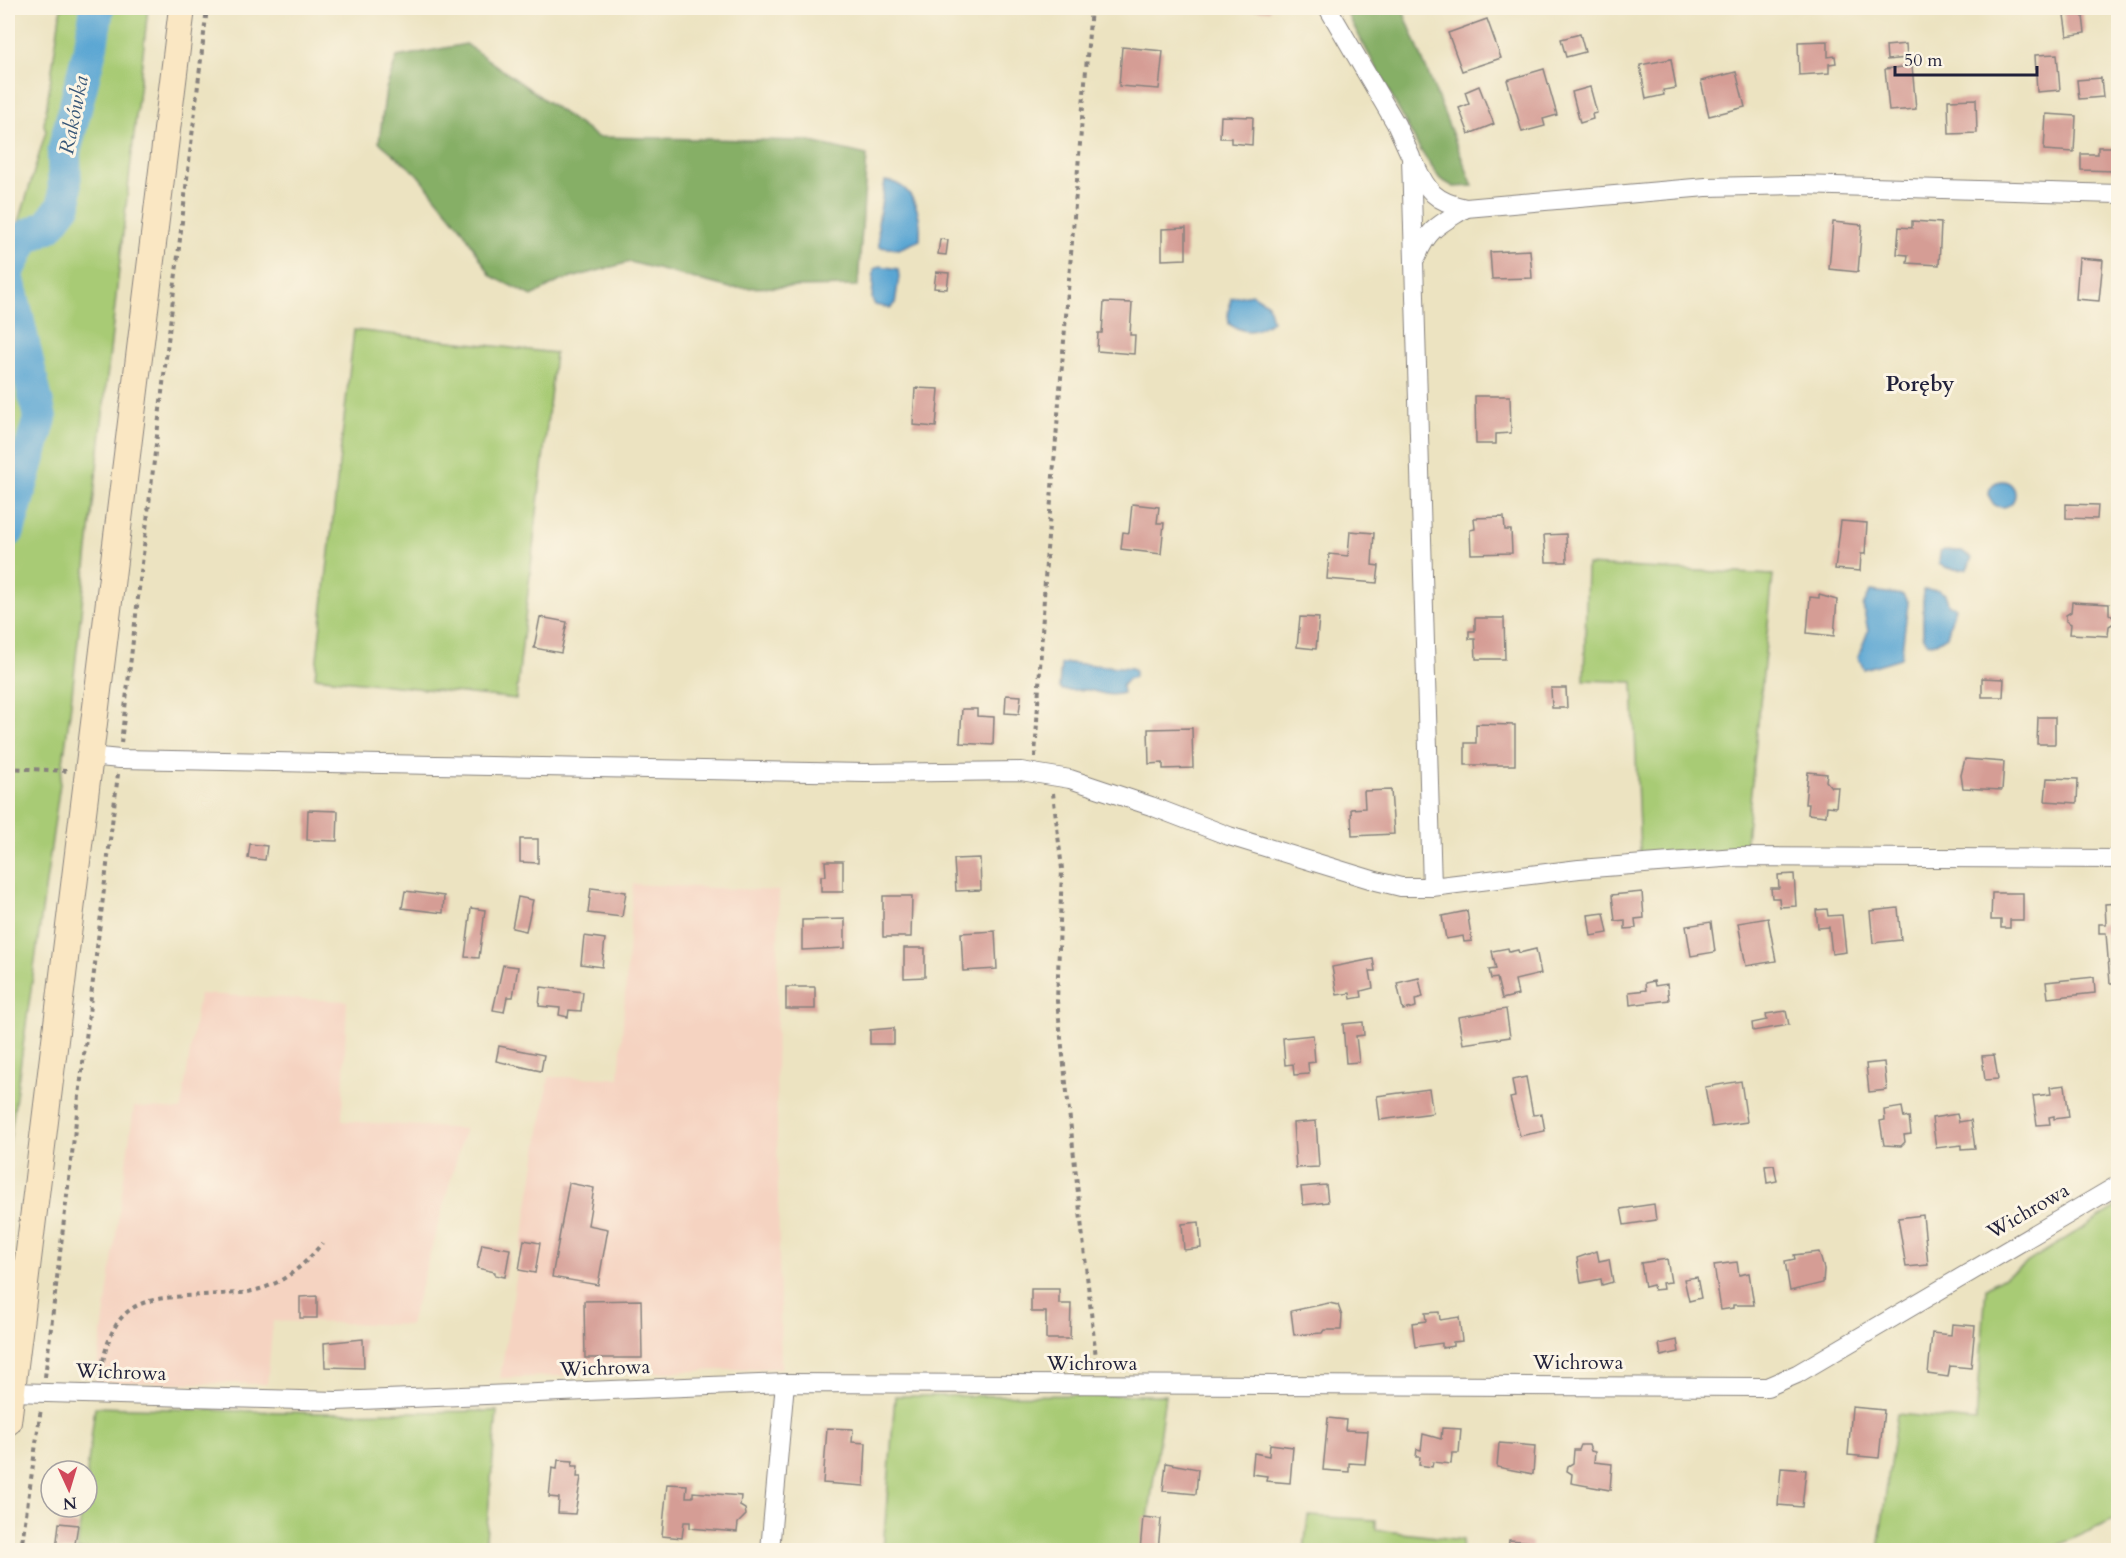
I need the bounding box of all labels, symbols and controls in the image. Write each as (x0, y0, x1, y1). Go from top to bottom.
scale bar (1895, 39, 2038, 77)
text: 50 m (1904, 48, 1943, 73)
water label: Rakówka (52, 73, 96, 157)
district label: Poręby (1885, 369, 1955, 399)
street label: Wichrowa (1981, 1176, 2074, 1246)
street label: Wichrowa (1532, 1349, 1624, 1376)
street label: Wichrowa (1046, 1350, 1138, 1377)
street label: Wichrowa (558, 1353, 651, 1383)
street label: Wichrowa (74, 1357, 167, 1387)
north arrow (39, 1459, 99, 1519)
text: N (62, 1492, 78, 1514)

